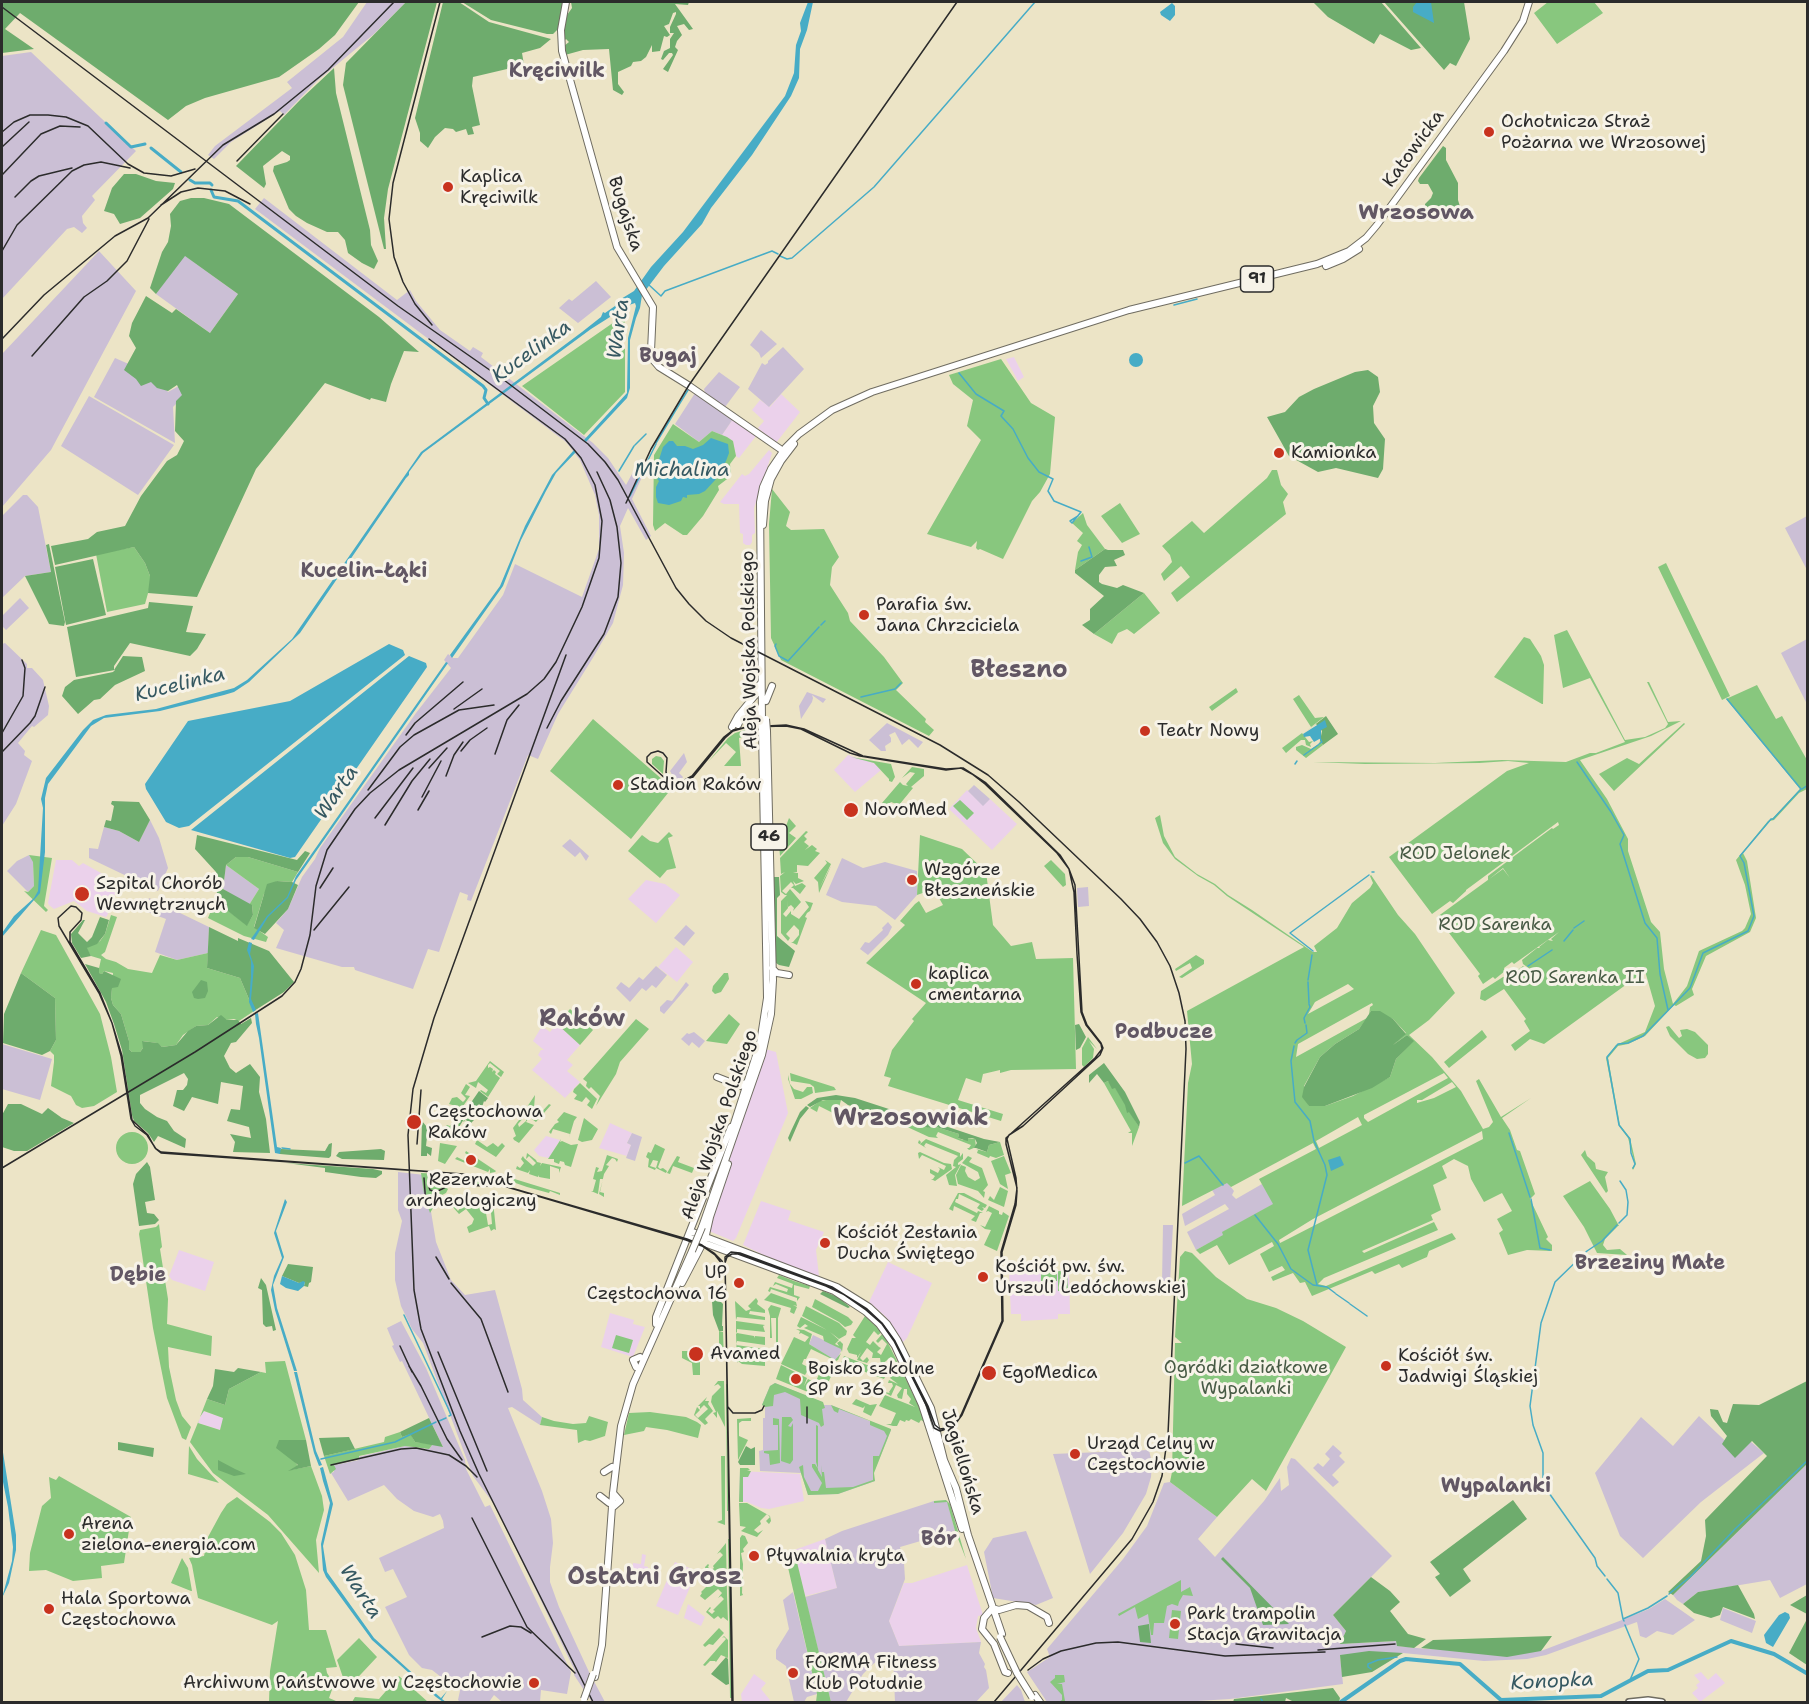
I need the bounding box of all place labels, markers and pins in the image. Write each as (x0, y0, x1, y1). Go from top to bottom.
place label: Ochotnicza Straż Pożarna we Wrzosowej (1501, 111, 1706, 154)
marker: Ochotnicza Straż Pożarna we Wrzosowej (1482, 125, 1496, 139)
place label: Kaplica Kręciwilk (460, 166, 538, 208)
marker: Kaplica Kręciwilk (441, 180, 455, 194)
place label: Kamionka (1291, 442, 1376, 464)
marker: Kamionka (1272, 446, 1286, 460)
place label: Parafia św. Jana Chrzciciela (876, 594, 1019, 636)
marker: Parafia św. Jana Chrzciciela (857, 608, 871, 622)
place label: Teatr Nowy (1157, 720, 1259, 742)
marker: Teatr Nowy (1138, 724, 1152, 738)
place label: Stadion Raków (630, 774, 762, 796)
marker: Stadion Raków (611, 778, 625, 792)
place label: NovoMed (864, 799, 947, 821)
marker: NovoMed (842, 801, 860, 819)
place label: Wzgórze Błeszneńskie (924, 859, 1035, 902)
place label: Szpital Chorób Wewnętrznych (96, 873, 226, 916)
marker: Wzgórze Błeszneńskie (905, 873, 919, 887)
marker: Szpital Chorób Wewnętrznych (73, 885, 91, 903)
place label: kaplica cmentarna (928, 963, 1021, 1006)
marker: kaplica cmentarna (909, 977, 923, 991)
place label: Częstochowa Raków (428, 1101, 543, 1144)
marker: Częstochowa Raków (405, 1113, 423, 1131)
marker: Rezerwat archeologiczny (464, 1153, 478, 1167)
place label: Rezerwat archeologiczny (405, 1169, 537, 1212)
place label: Kościół Zesłania Ducha Świętego (837, 1222, 977, 1264)
marker: Kościół Zesłania Ducha Świętego (818, 1236, 832, 1250)
place label: Kościół pw. św. Urszuli Ledóchowskiej (995, 1256, 1186, 1298)
place label: UP Częstochowa 16 (587, 1262, 727, 1304)
marker: Kościół pw. św. Urszuli Ledóchowskiej (976, 1270, 990, 1284)
marker: UP Częstochowa 16 (732, 1276, 746, 1290)
place label: Avamed (710, 1343, 780, 1365)
marker: Avamed (687, 1345, 705, 1363)
place label: Kościół św. Jadwigi Śląskiej (1398, 1345, 1538, 1388)
place label: Boisko szkolne SP nr 36 (808, 1358, 935, 1400)
marker: Kościół św. Jadwigi Śląskiej (1379, 1359, 1393, 1373)
place label: EgoMedica (1002, 1362, 1097, 1384)
marker: EgoMedica (980, 1364, 998, 1382)
marker: Boisko szkolne SP nr 36 (789, 1372, 803, 1386)
place label: Urząd Celny w Częstochowie (1087, 1433, 1215, 1476)
marker: Urząd Celny w Częstochowie (1068, 1447, 1082, 1461)
place label: Arena zielona-energia.com (81, 1513, 256, 1556)
marker: Arena zielona-energia.com (62, 1527, 76, 1541)
place label: Pływalnia kryta (766, 1545, 905, 1567)
marker: Pływalnia kryta (747, 1549, 761, 1563)
place label: Hala Sportowa Częstochowa (61, 1588, 191, 1630)
marker: Hala Sportowa Częstochowa (42, 1602, 56, 1616)
place label: Park trampolin Stacja Grawitacja (1187, 1603, 1342, 1646)
marker: Park trampolin Stacja Grawitacja (1168, 1617, 1182, 1631)
place label: FORMA Fitness Klub Południe (805, 1652, 937, 1694)
marker: FORMA Fitness Klub Południe (786, 1666, 800, 1680)
place label: Archiwum Państwowe w Częstochowie (183, 1672, 522, 1694)
marker: Archiwum Państwowe w Częstochowie (527, 1676, 541, 1690)

